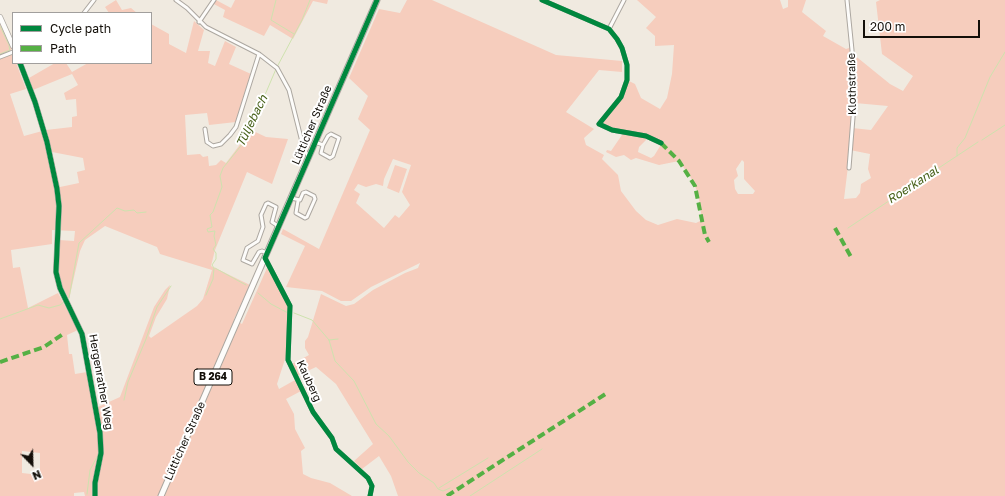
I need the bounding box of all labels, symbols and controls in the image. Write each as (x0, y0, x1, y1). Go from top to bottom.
legend (12, 12, 152, 64)
scale bar (865, 12, 982, 38)
text: 200 m (870, 19, 905, 34)
text: Cycle path (50, 21, 111, 36)
text: Path (50, 41, 77, 56)
street label: Klothstraße (845, 53, 859, 115)
street label: Lütticher Straße (289, 83, 335, 167)
water label: Tüljebach (233, 93, 271, 149)
water label: Roerkanal (885, 163, 941, 207)
street label: Hergenrather Weg (86, 333, 116, 431)
street label: Kauberg (294, 358, 324, 404)
road number: B 264 (194, 369, 232, 385)
street label: Lütticher Straße (162, 400, 208, 482)
north arrow (12, 444, 52, 484)
text: N (30, 468, 43, 483)

